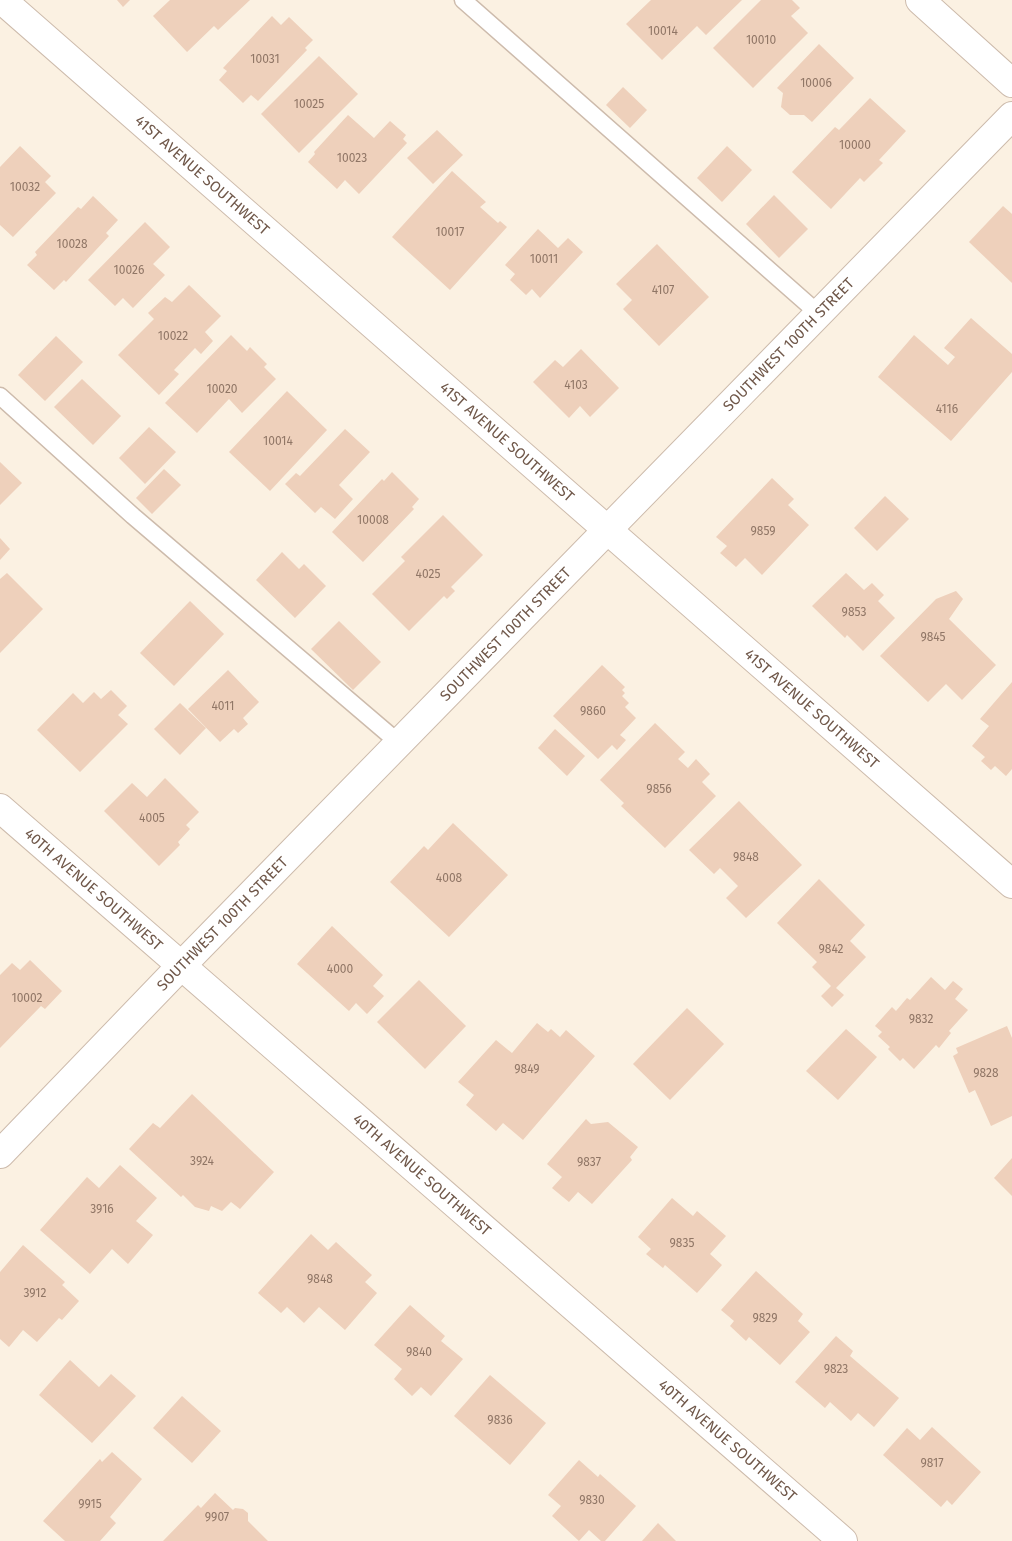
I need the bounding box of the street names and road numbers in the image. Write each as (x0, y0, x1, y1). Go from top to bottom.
street label: 41ST AVENUE SOUTHWEST (131, 112, 273, 239)
street label: SOUTHWEST 100TH STREET (719, 274, 858, 415)
street label: 41ST AVENUE SOUTHWEST (436, 378, 578, 506)
street label: SOUTHWEST 100TH STREET (436, 563, 575, 705)
street label: 41ST AVENUE SOUTHWEST (741, 645, 883, 772)
street label: 40TH AVENUE SOUTHWEST (21, 824, 167, 954)
street label: SOUTHWEST 100TH STREET (153, 853, 292, 994)
street label: 40TH AVENUE SOUTHWEST (349, 1110, 495, 1240)
street label: 40TH AVENUE SOUTHWEST (655, 1376, 800, 1506)

